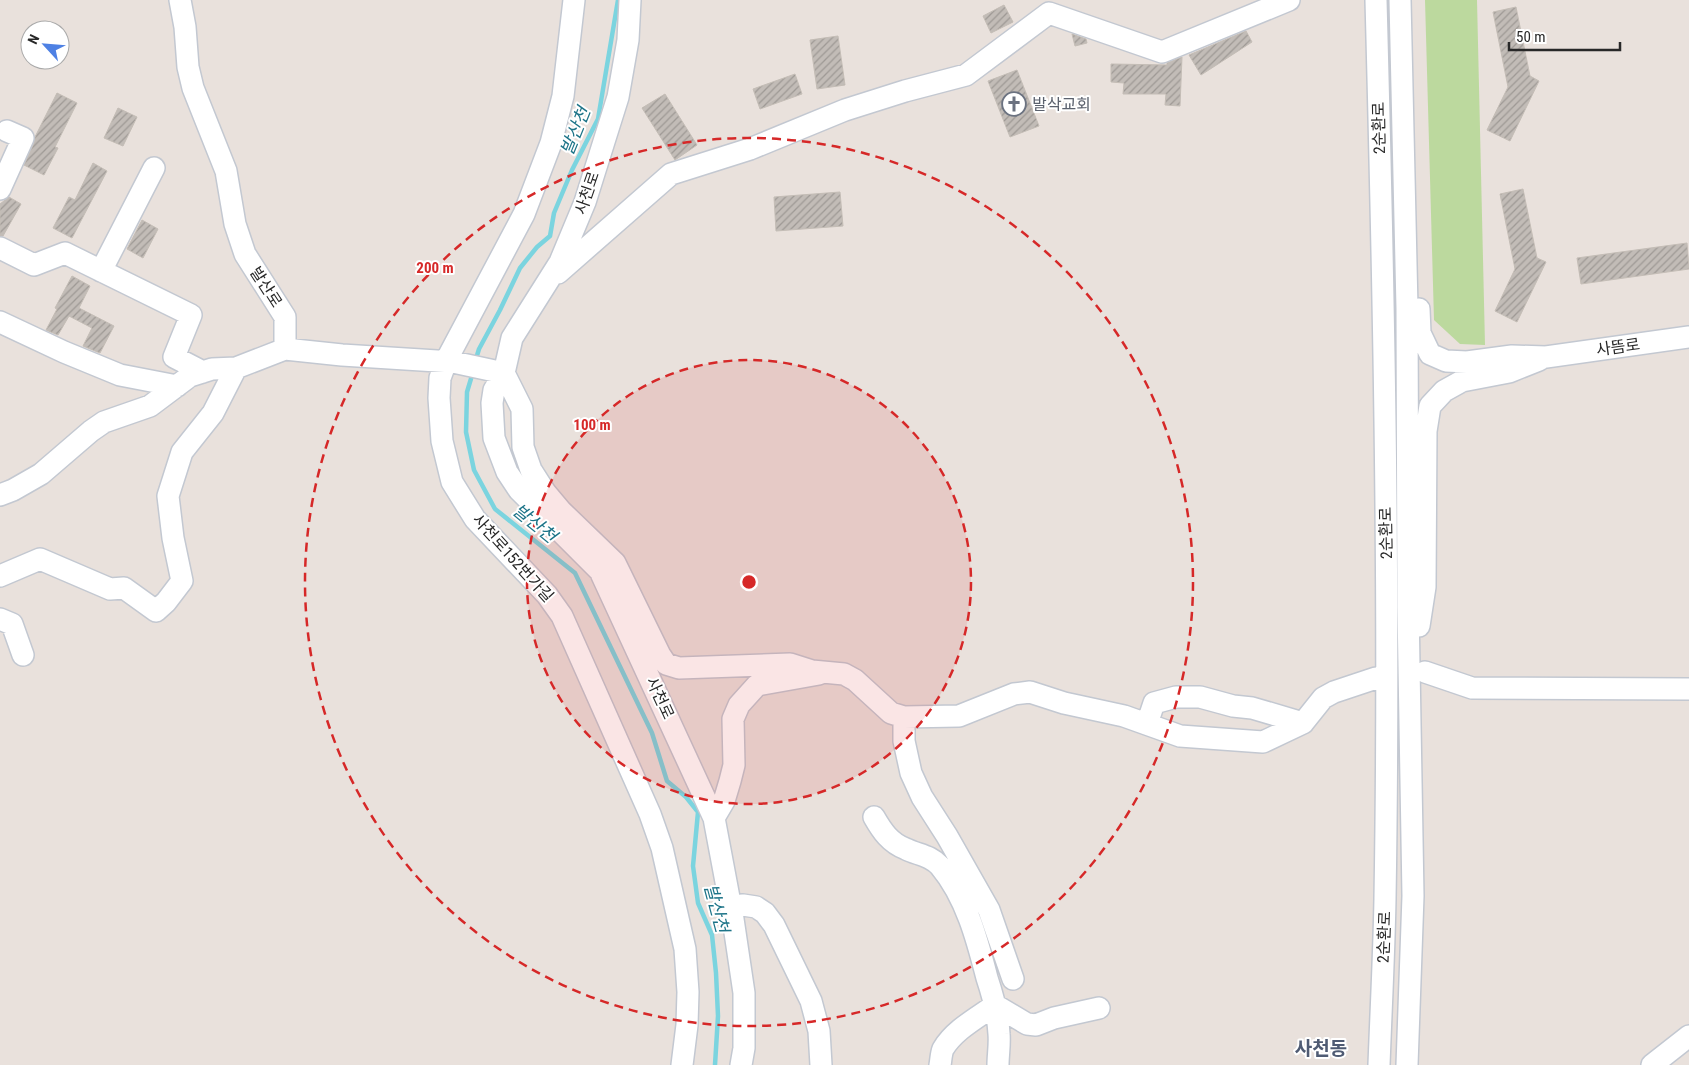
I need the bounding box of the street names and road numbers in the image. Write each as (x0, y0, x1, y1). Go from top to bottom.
street label: 2순환로 (1369, 102, 1389, 154)
street label: 사천로 (571, 169, 603, 217)
street label: 발산로 (246, 263, 286, 311)
street label: 사뜸로 (1595, 334, 1641, 359)
street label: 2순환로 (1376, 507, 1396, 559)
street label: 사천로152번가길 (468, 510, 558, 606)
street label: 사천로 (642, 674, 678, 722)
street label: 2순환로 (1374, 910, 1394, 963)

